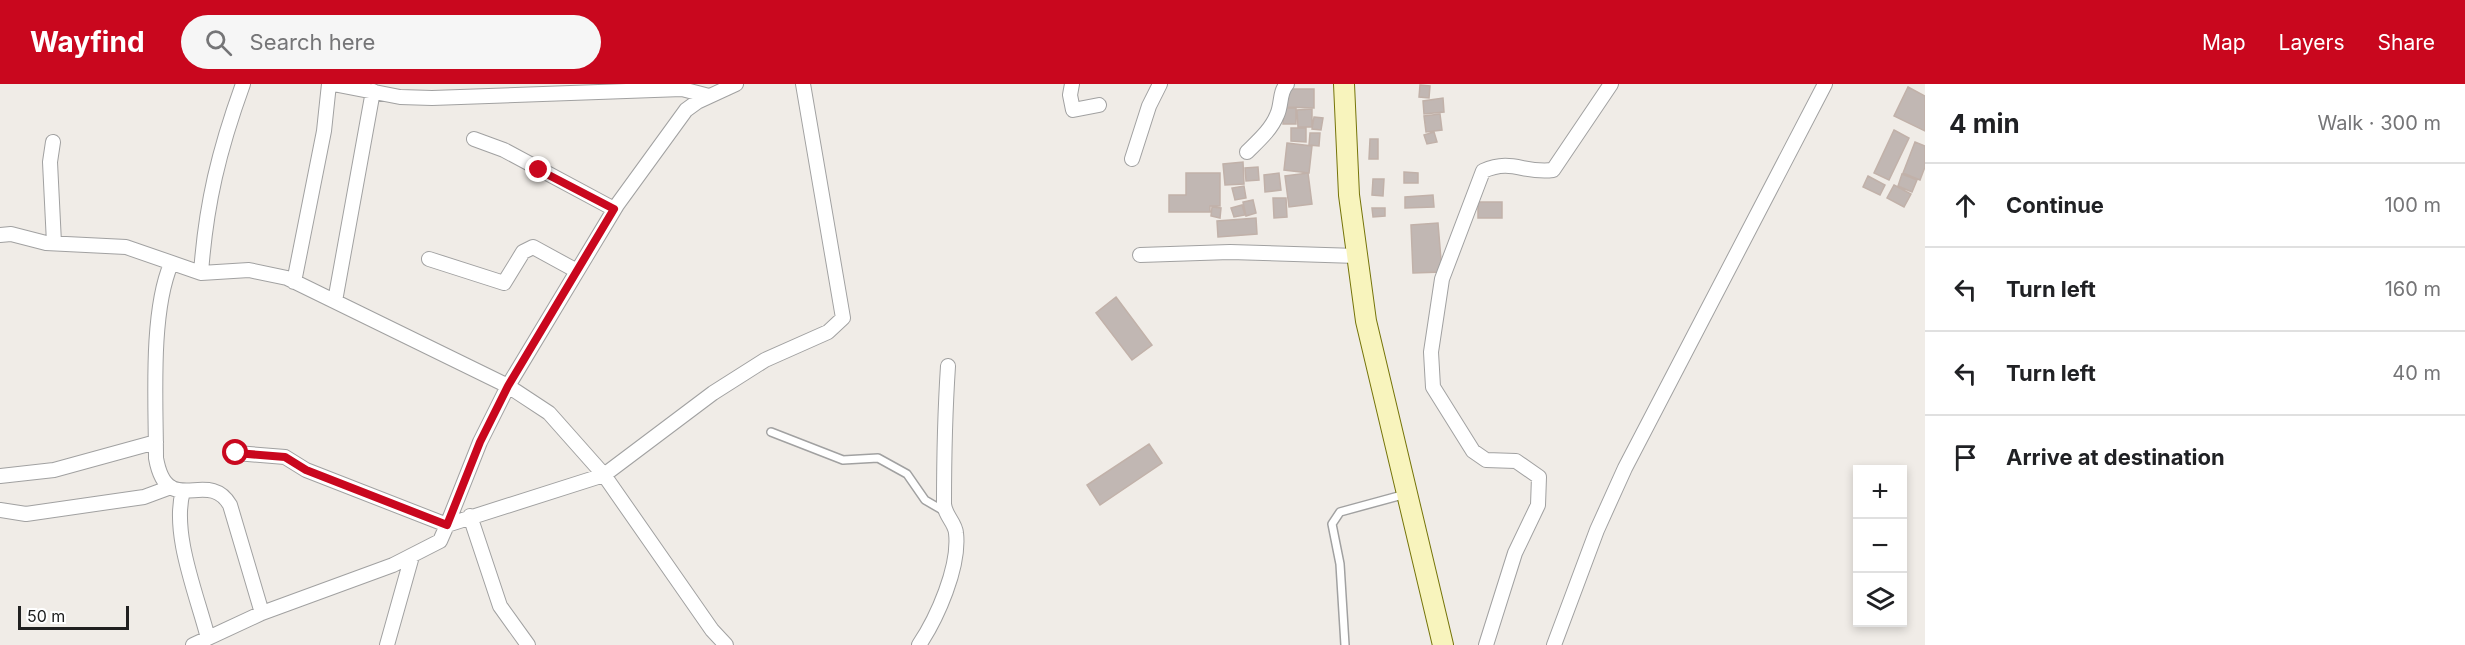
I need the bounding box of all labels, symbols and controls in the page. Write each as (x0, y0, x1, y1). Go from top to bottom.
search box (181, 15, 601, 69)
text: Wayfind (30, 25, 145, 59)
icon: search (202, 26, 235, 59)
text: Search here (250, 29, 375, 55)
text: Map (2202, 30, 2246, 55)
text: Layers (2279, 30, 2345, 55)
text: Share (2378, 30, 2435, 55)
text: 4 min (1949, 108, 2020, 139)
text: Walk · 300 m (2318, 111, 2441, 135)
route end (525, 156, 551, 182)
icon: ahead (1949, 189, 1982, 222)
text: Continue (2006, 192, 2104, 218)
text: 100 m (2384, 193, 2441, 217)
icon: left (1949, 273, 1982, 306)
text: Turn left (2006, 276, 2096, 302)
text: 160 m (2385, 277, 2441, 301)
icon: left (1949, 357, 1982, 390)
text: Turn left (2006, 360, 2096, 386)
text: 40 m (2392, 361, 2441, 385)
route start (222, 439, 248, 465)
icon: arrive (1949, 441, 1982, 474)
text: Arrive at destination (2006, 444, 2225, 470)
map controls (1853, 465, 1907, 627)
button: + (1853, 465, 1907, 519)
button: − (1853, 519, 1907, 573)
button: layers (1853, 573, 1907, 627)
scale bar (18, 603, 129, 630)
text: 50 m (27, 606, 65, 626)

